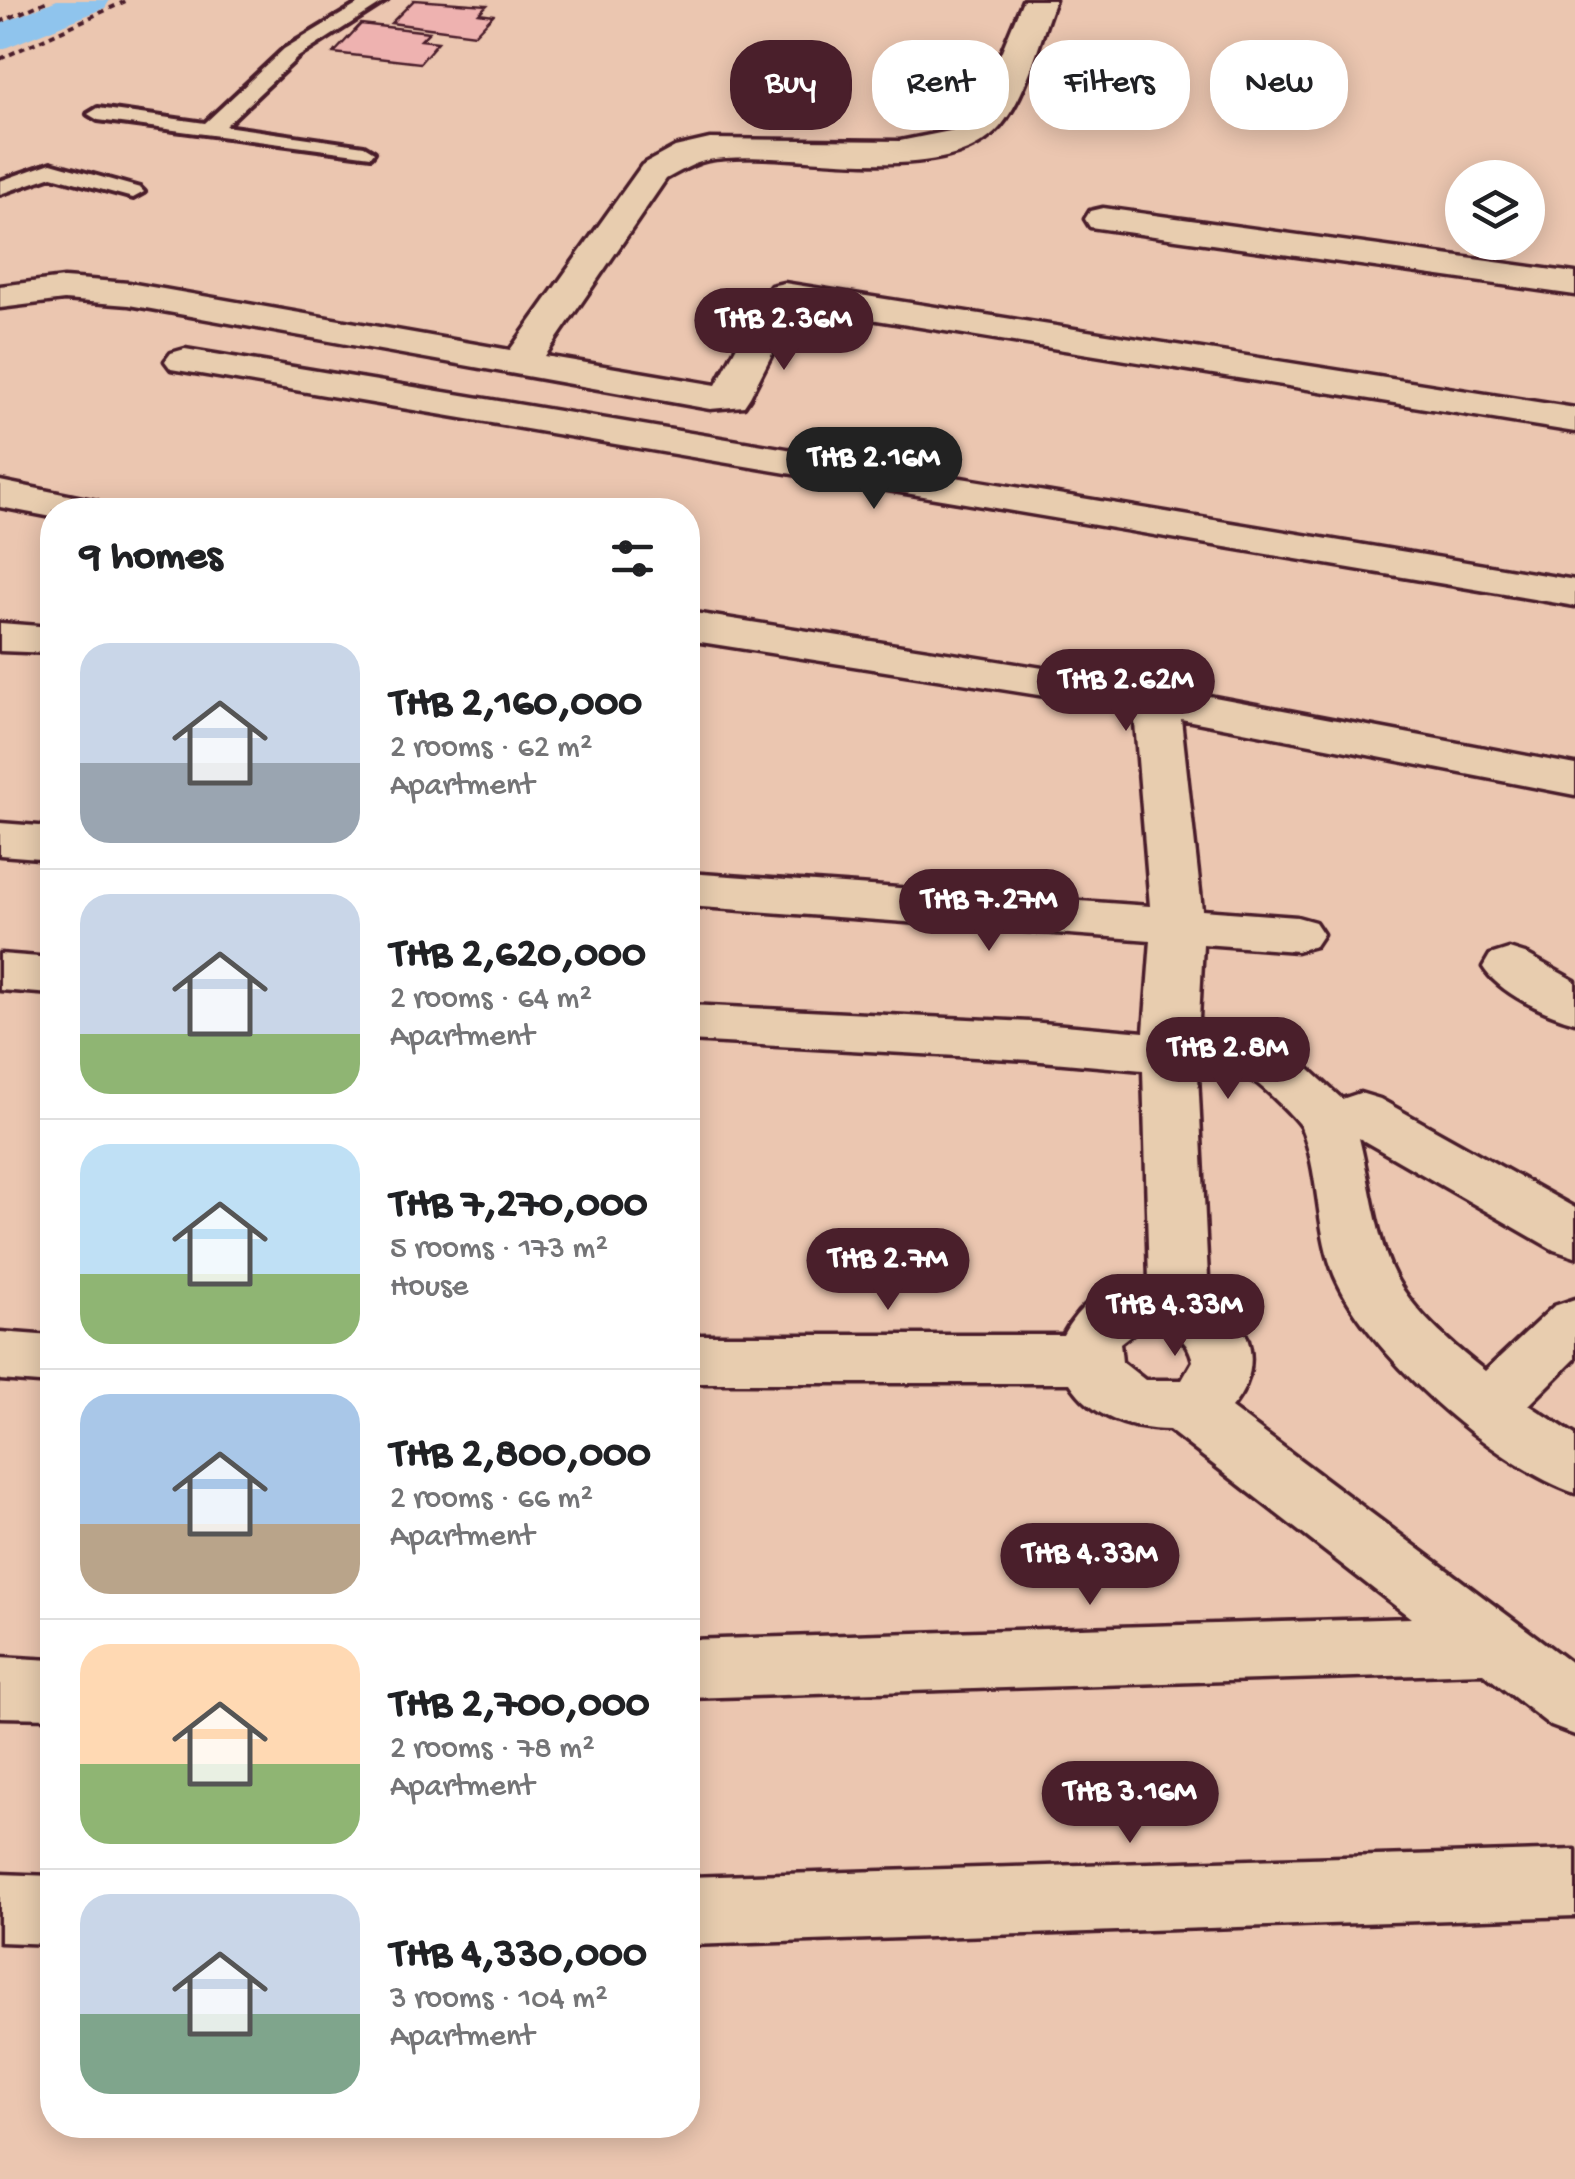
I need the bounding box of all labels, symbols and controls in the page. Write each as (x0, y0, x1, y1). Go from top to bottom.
chip: Buy (730, 40, 852, 130)
chip: Rent (872, 40, 1009, 130)
chip: Filters (1029, 40, 1190, 130)
chip: New (1210, 40, 1348, 130)
map controls (1445, 160, 1545, 260)
button: layers (1445, 160, 1545, 260)
pin: THB 2.36M (670, 288, 898, 373)
text: THB 2.36M (716, 301, 852, 339)
pin: THB 2.16M (760, 427, 988, 512)
text: THB 2.16M (808, 440, 940, 478)
icon: filters (605, 531, 660, 586)
text: 9 homes (80, 534, 222, 583)
pin: THB 2.62M (1012, 649, 1240, 734)
text: THB 2.62M (1059, 662, 1193, 700)
text: THB 2,160,000 (390, 681, 642, 730)
icon: home (160, 683, 280, 803)
text: 2 rooms · 62 m² (390, 730, 592, 768)
text: Apartment (390, 768, 534, 806)
pin: THB 7.27M (875, 869, 1103, 954)
text: THB 7.27M (921, 882, 1057, 920)
text: THB 2,620,000 (390, 932, 646, 981)
icon: home (160, 934, 280, 1054)
text: 2 rooms · 64 m² (390, 981, 592, 1019)
pin: THB 2.8M (1125, 1017, 1331, 1102)
text: Apartment (390, 1019, 534, 1057)
text: THB 2.8M (1168, 1030, 1288, 1068)
text: THB 7,270,000 (390, 1182, 648, 1231)
icon: home (160, 1184, 280, 1304)
pin: THB 2.7M (785, 1228, 991, 1313)
text: 5 rooms · 173 m² (390, 1231, 608, 1269)
text: THB 2.7M (828, 1241, 948, 1279)
text: House (390, 1269, 468, 1307)
pin: THB 4.33M (1061, 1274, 1289, 1359)
text: THB 4.33M (1107, 1287, 1243, 1325)
text: THB 2,800,000 (390, 1432, 651, 1481)
icon: home (160, 1434, 280, 1554)
text: 2 rooms · 66 m² (390, 1481, 593, 1519)
text: Apartment (390, 1519, 534, 1557)
pin: THB 4.33M (976, 1523, 1204, 1608)
text: THB 4.33M (1022, 1536, 1158, 1574)
text: THB 2,700,000 (390, 1682, 650, 1731)
icon: home (160, 1684, 280, 1804)
text: 2 rooms · 78 m² (390, 1731, 595, 1769)
pin: THB 3.16M (1016, 1761, 1244, 1846)
text: Apartment (390, 1769, 534, 1807)
text: THB 3.16M (1064, 1774, 1196, 1812)
text: THB 4,330,000 (390, 1932, 647, 1981)
icon: home (160, 1934, 280, 2054)
text: 3 rooms · 104 m² (390, 1981, 608, 2019)
text: Apartment (390, 2019, 534, 2057)

